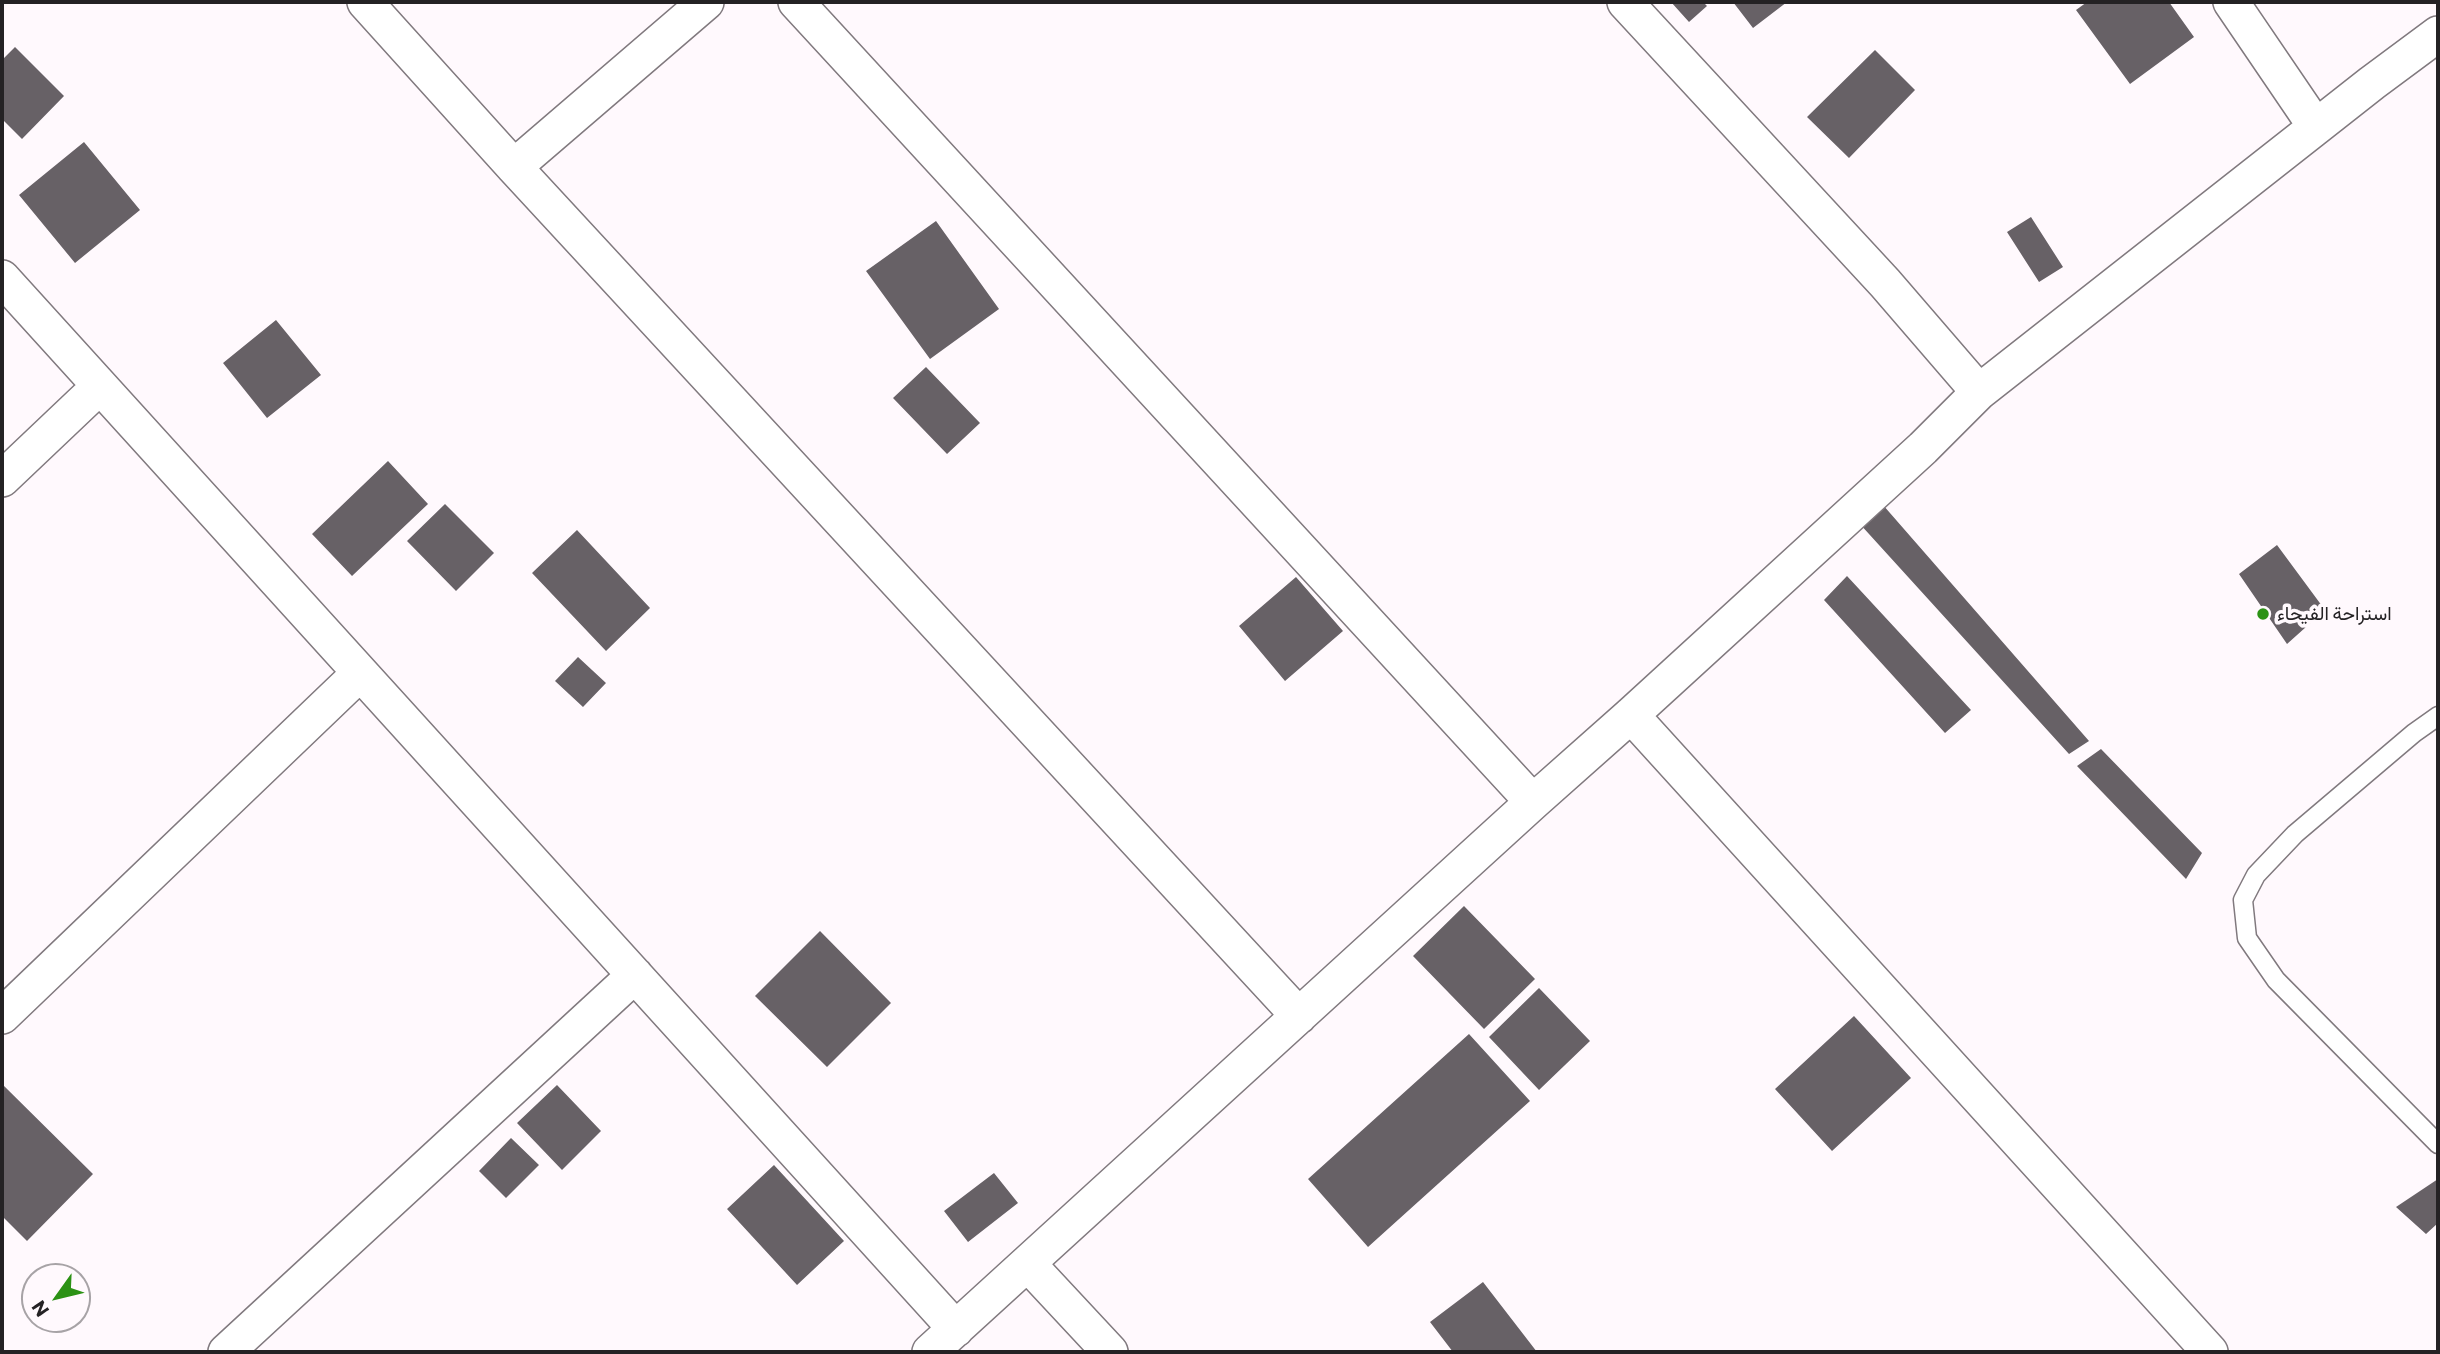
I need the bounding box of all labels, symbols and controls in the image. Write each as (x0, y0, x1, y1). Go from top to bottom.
place label: استراحة الفيحاء (2277, 603, 2392, 625)
marker: استراحة الفيحاء (2255, 606, 2271, 622)
north arrow (21, 1263, 91, 1333)
text: N (26, 1297, 53, 1321)

